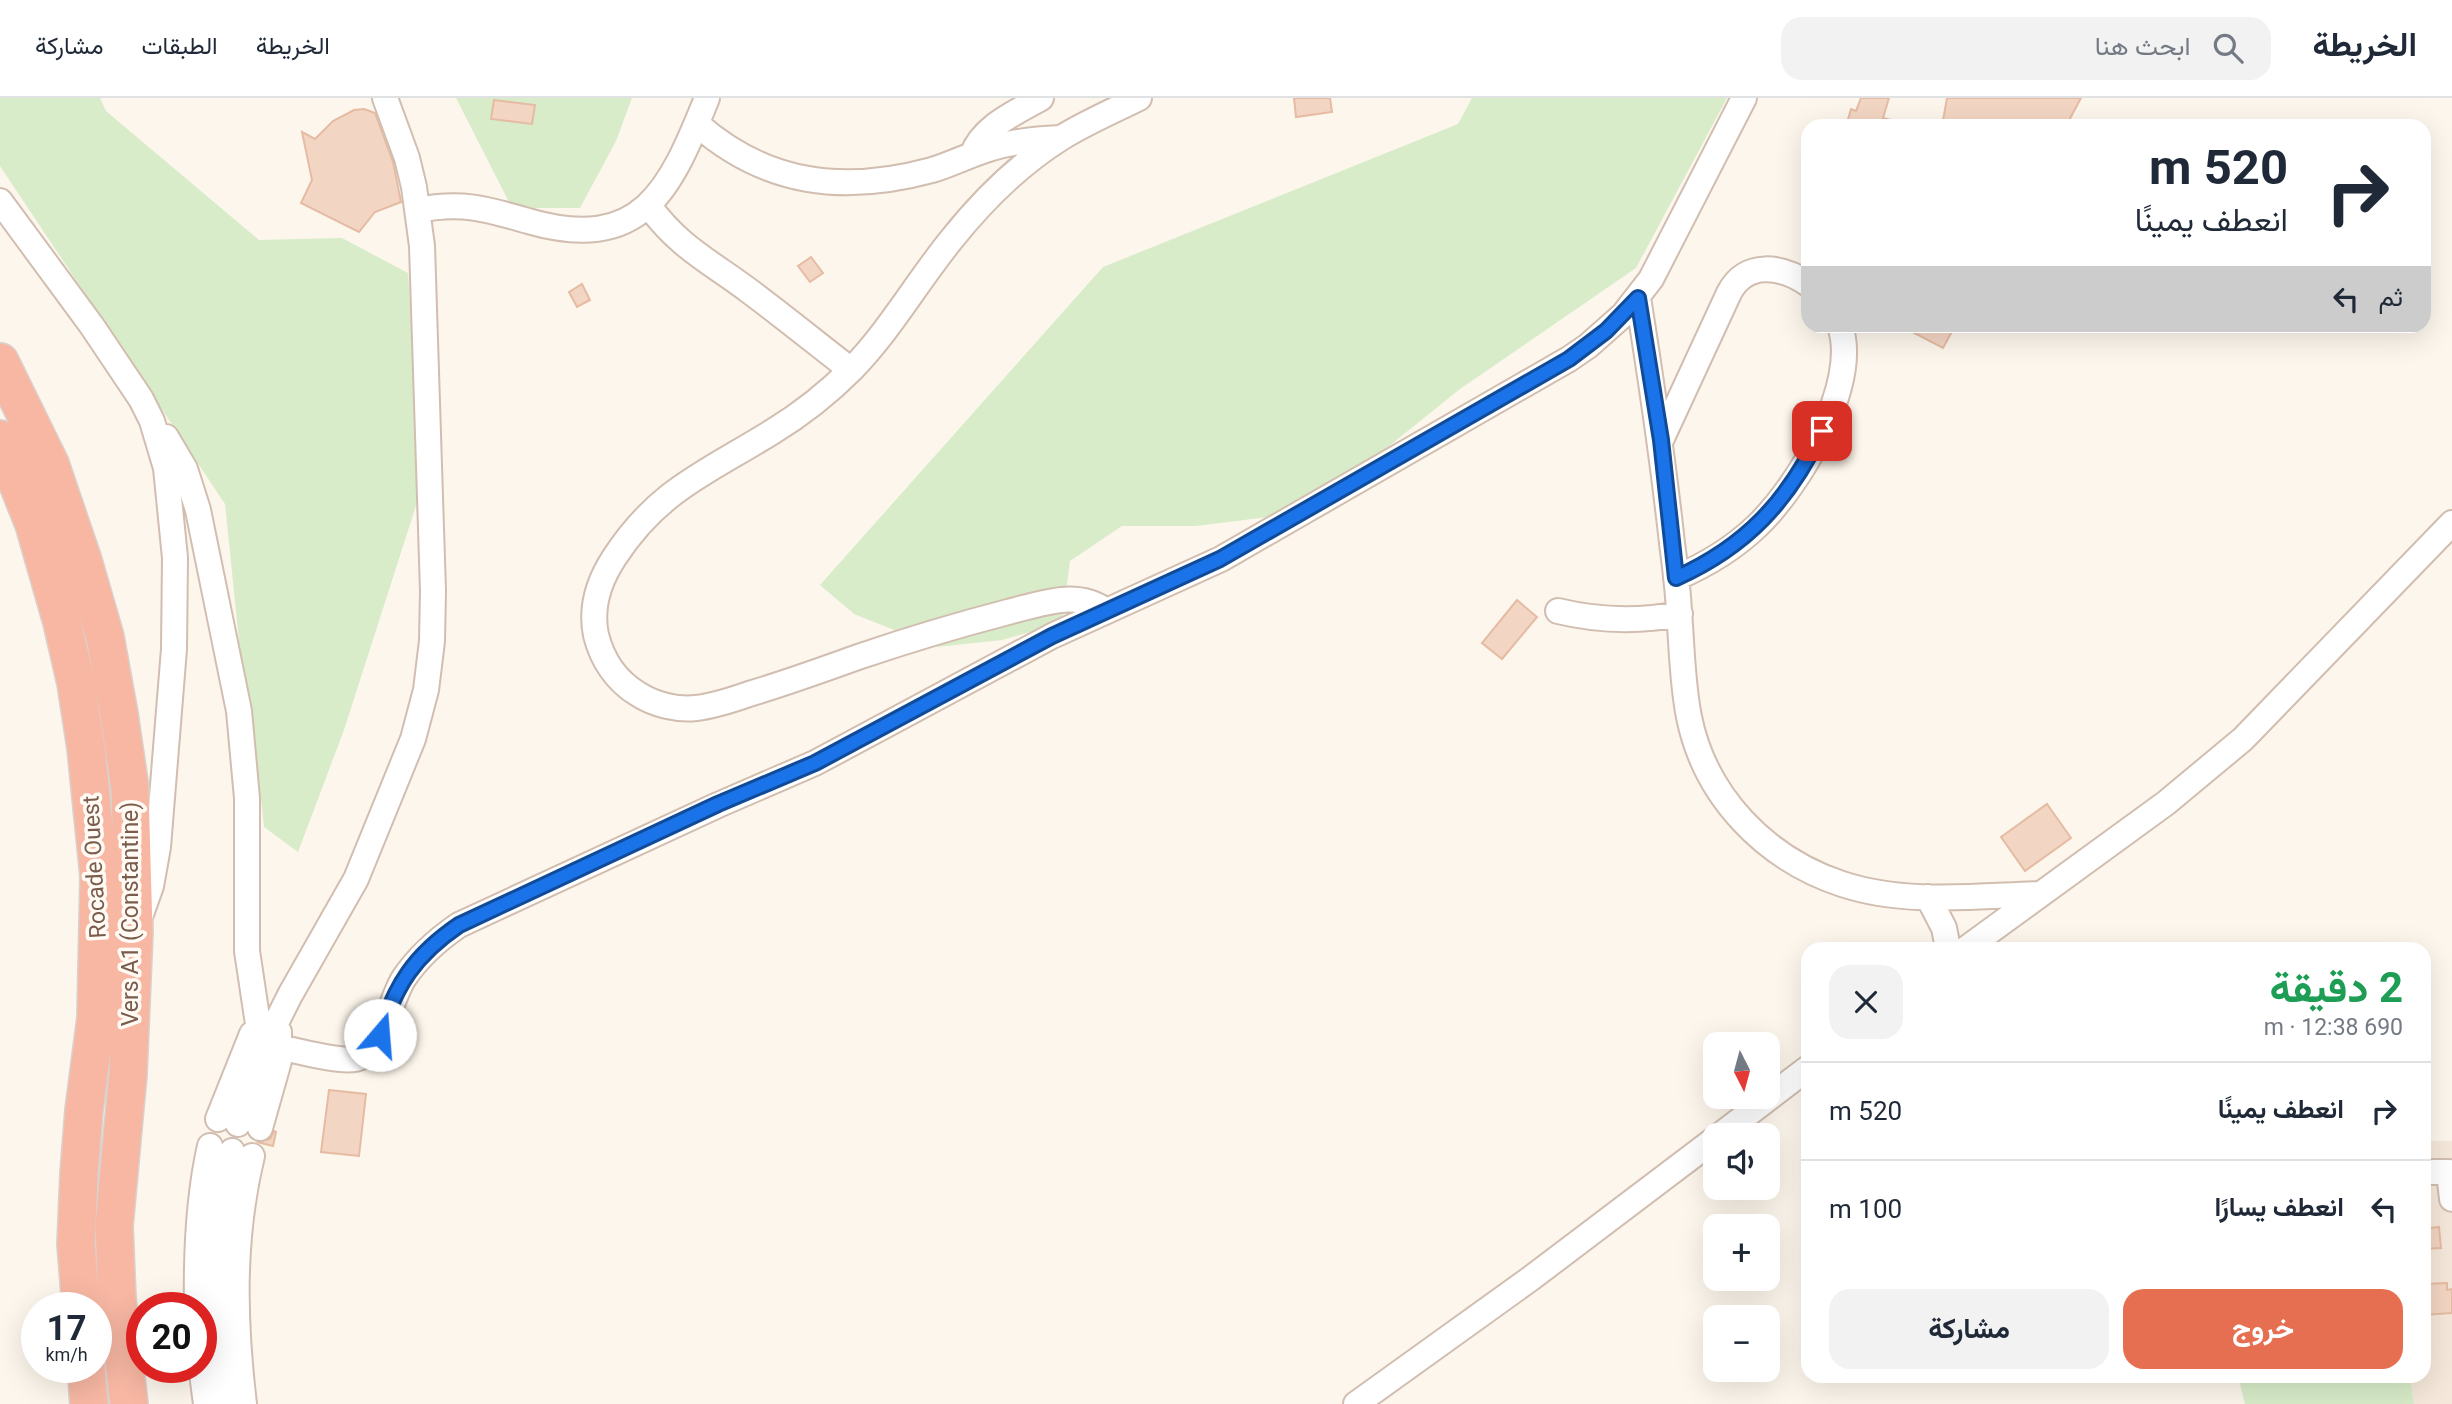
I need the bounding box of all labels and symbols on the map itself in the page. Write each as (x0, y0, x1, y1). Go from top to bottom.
pin (1792, 401, 1852, 461)
street label: Rocade Ouest (77, 795, 112, 939)
street label: Vers A1 (Constantine) (117, 802, 144, 1026)
position arrow (343, 998, 417, 1072)
north arrow (1703, 1032, 1780, 1110)
speed limit sign: 20 (126, 1292, 217, 1383)

